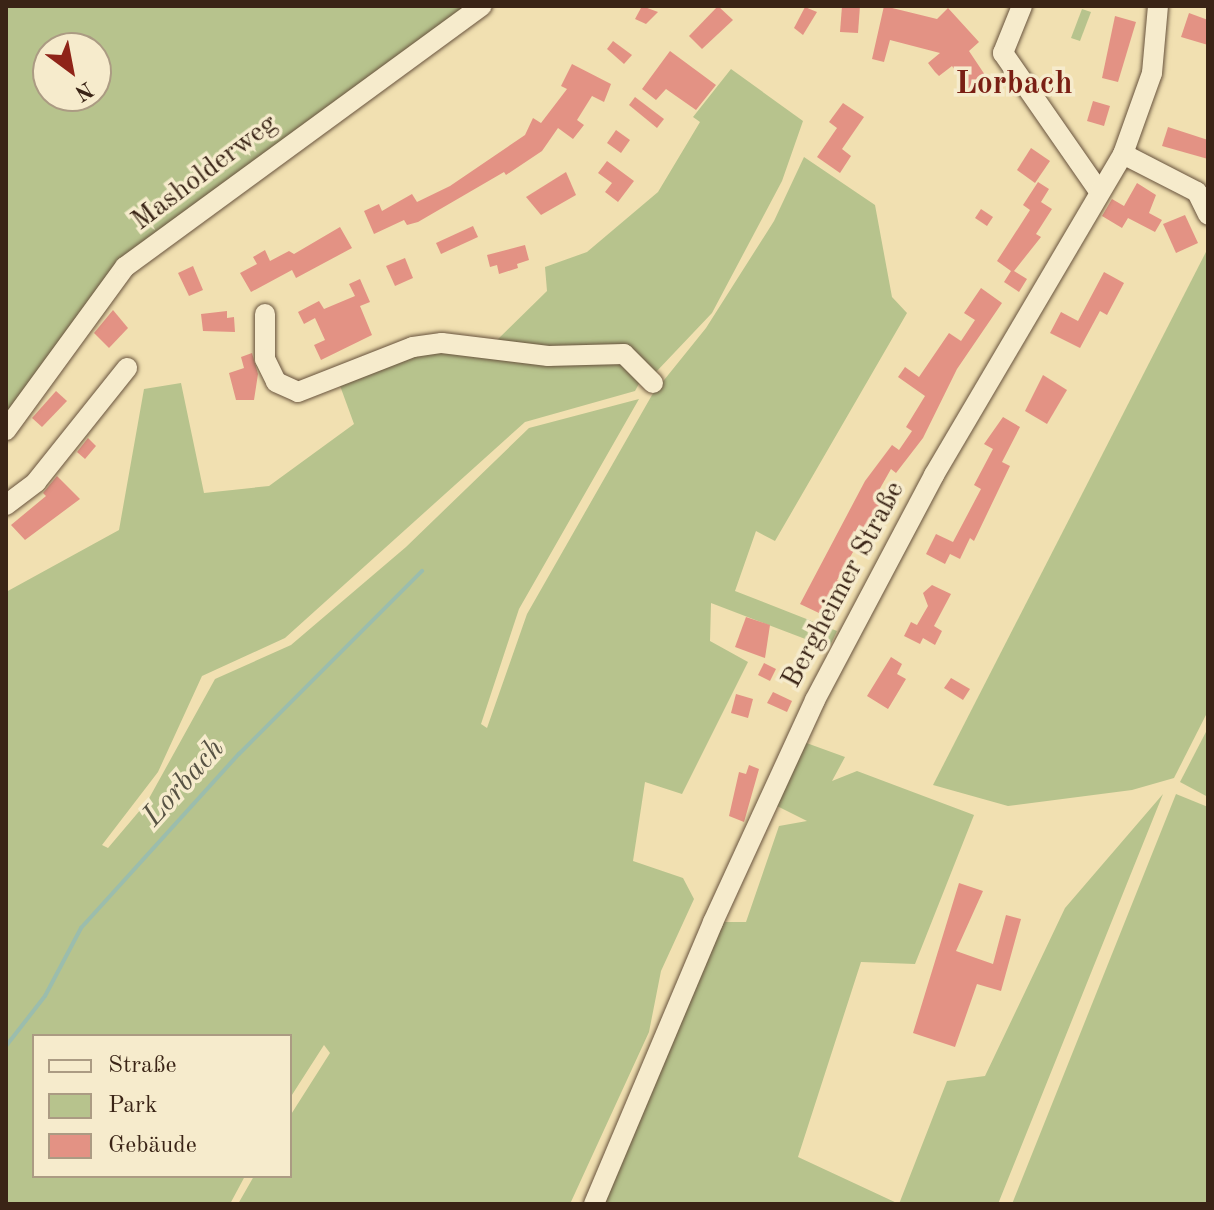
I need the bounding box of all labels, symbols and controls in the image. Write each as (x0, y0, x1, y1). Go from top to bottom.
north arrow (32, 32, 112, 112)
district label: Lorbach (955, 66, 1073, 104)
text: N (71, 77, 97, 104)
street label: Masholderweg (126, 107, 284, 239)
street label: Bergheimer Straße (775, 476, 913, 694)
water label: Lorbach (135, 732, 233, 834)
legend (32, 1034, 292, 1178)
text: Straße (108, 1054, 177, 1078)
text: Park (108, 1094, 157, 1118)
text: Gebäude (108, 1134, 197, 1158)

